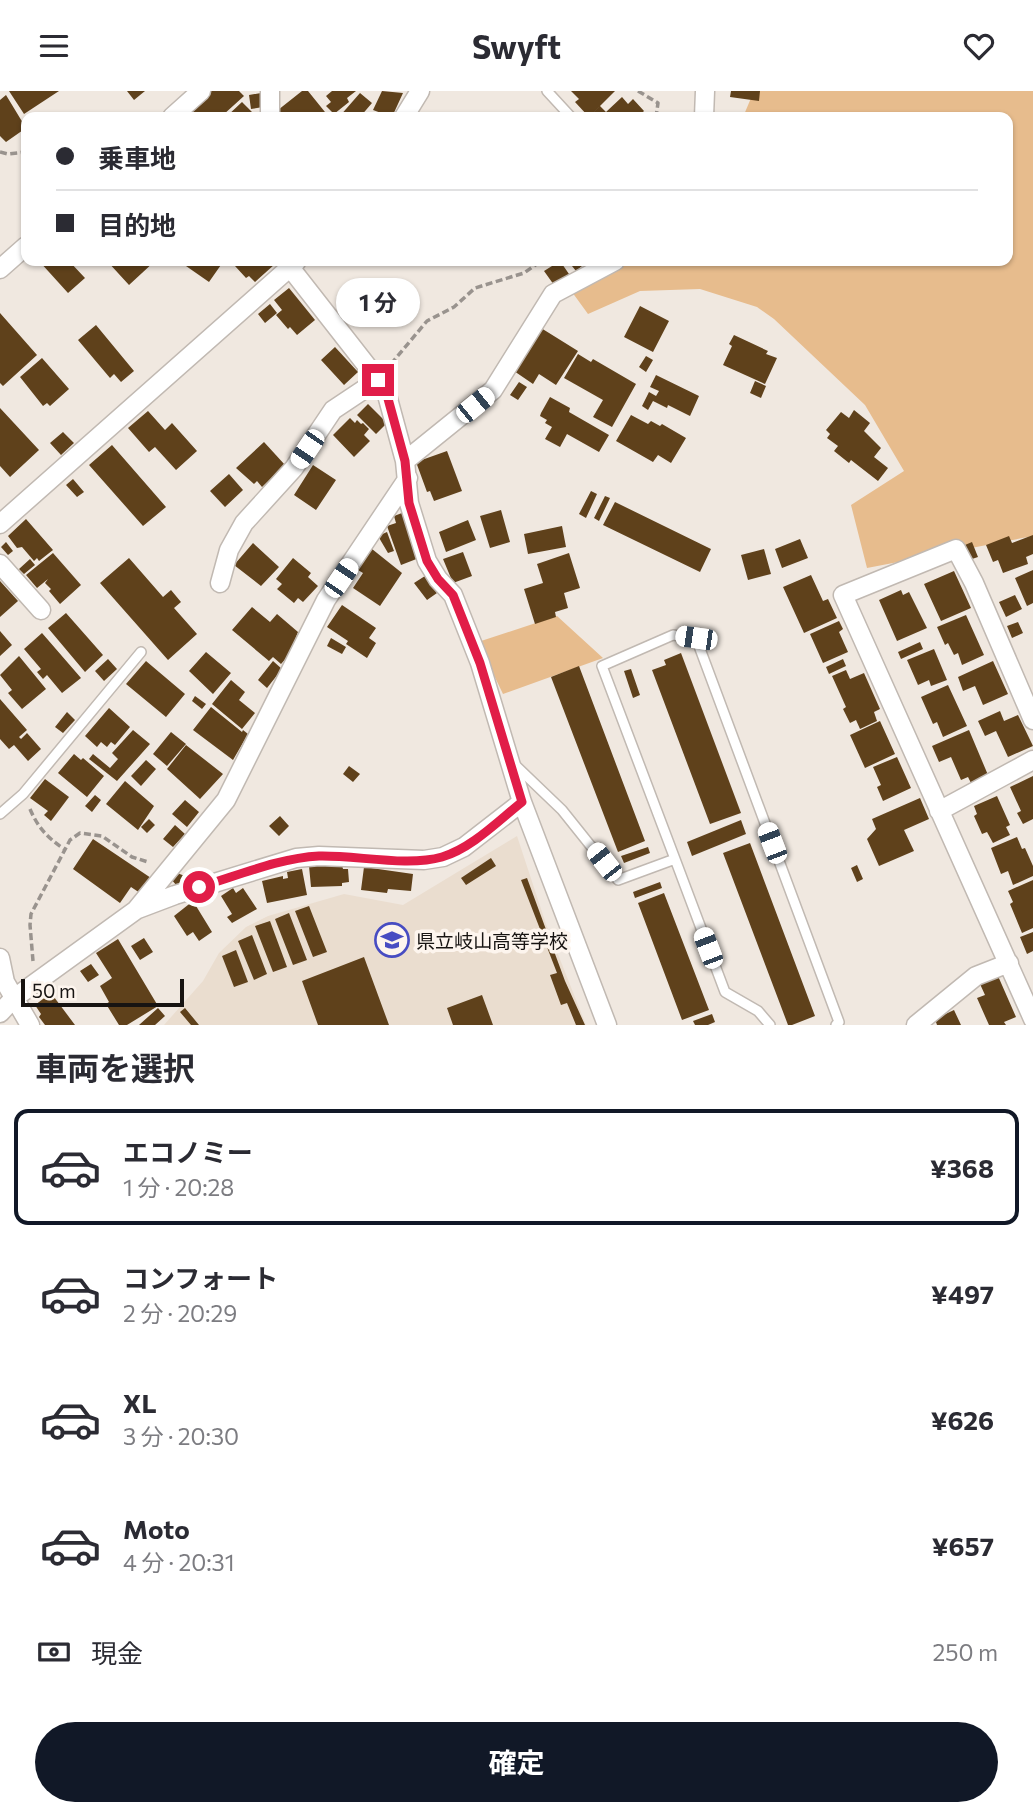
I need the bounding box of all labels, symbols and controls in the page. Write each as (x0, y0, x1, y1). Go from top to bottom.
text: Swyft (472, 26, 561, 66)
icon: menu (35, 27, 73, 65)
icon: heart (960, 27, 998, 65)
text: 乗車地 (98, 142, 176, 173)
text: 目的地 (98, 209, 176, 240)
callout: 1 分 (336, 279, 420, 327)
text: 1 分 (359, 288, 397, 316)
route end (362, 364, 394, 396)
car (453, 384, 498, 426)
car (287, 426, 328, 472)
car (321, 555, 362, 601)
car (674, 625, 719, 651)
car (755, 820, 790, 866)
car (583, 839, 626, 885)
route start (183, 871, 215, 903)
school or university icon: 県立岐山高等学校 (373, 921, 411, 959)
car (691, 925, 726, 971)
place label: 県立岐山高等学校 (416, 929, 568, 952)
scale bar (21, 976, 184, 1008)
text: 50 m (32, 979, 76, 1002)
text: 車両を選択 (35, 1047, 195, 1087)
icon: car (39, 1136, 102, 1199)
text: エコノミー (123, 1136, 253, 1167)
text: ¥368 (930, 1152, 994, 1183)
text: 1 分 · 20:28 (123, 1173, 234, 1201)
icon: car (39, 1262, 102, 1325)
text: コンフォート (123, 1262, 278, 1293)
text: ¥497 (931, 1278, 994, 1309)
text: 2 分 · 20:29 (123, 1299, 237, 1327)
text: XL (123, 1387, 157, 1418)
icon: car (39, 1388, 102, 1451)
text: ¥626 (931, 1404, 994, 1435)
text: 3 分 · 20:30 (123, 1422, 239, 1450)
text: Moto (123, 1513, 190, 1544)
icon: car (39, 1514, 102, 1577)
text: ¥657 (932, 1530, 994, 1561)
text: 4 分 · 20:31 (123, 1548, 235, 1576)
icon: cash (35, 1633, 73, 1671)
text: 現金 (91, 1637, 143, 1668)
text: 250 m (933, 1638, 998, 1666)
button: 確定 (35, 1722, 998, 1802)

